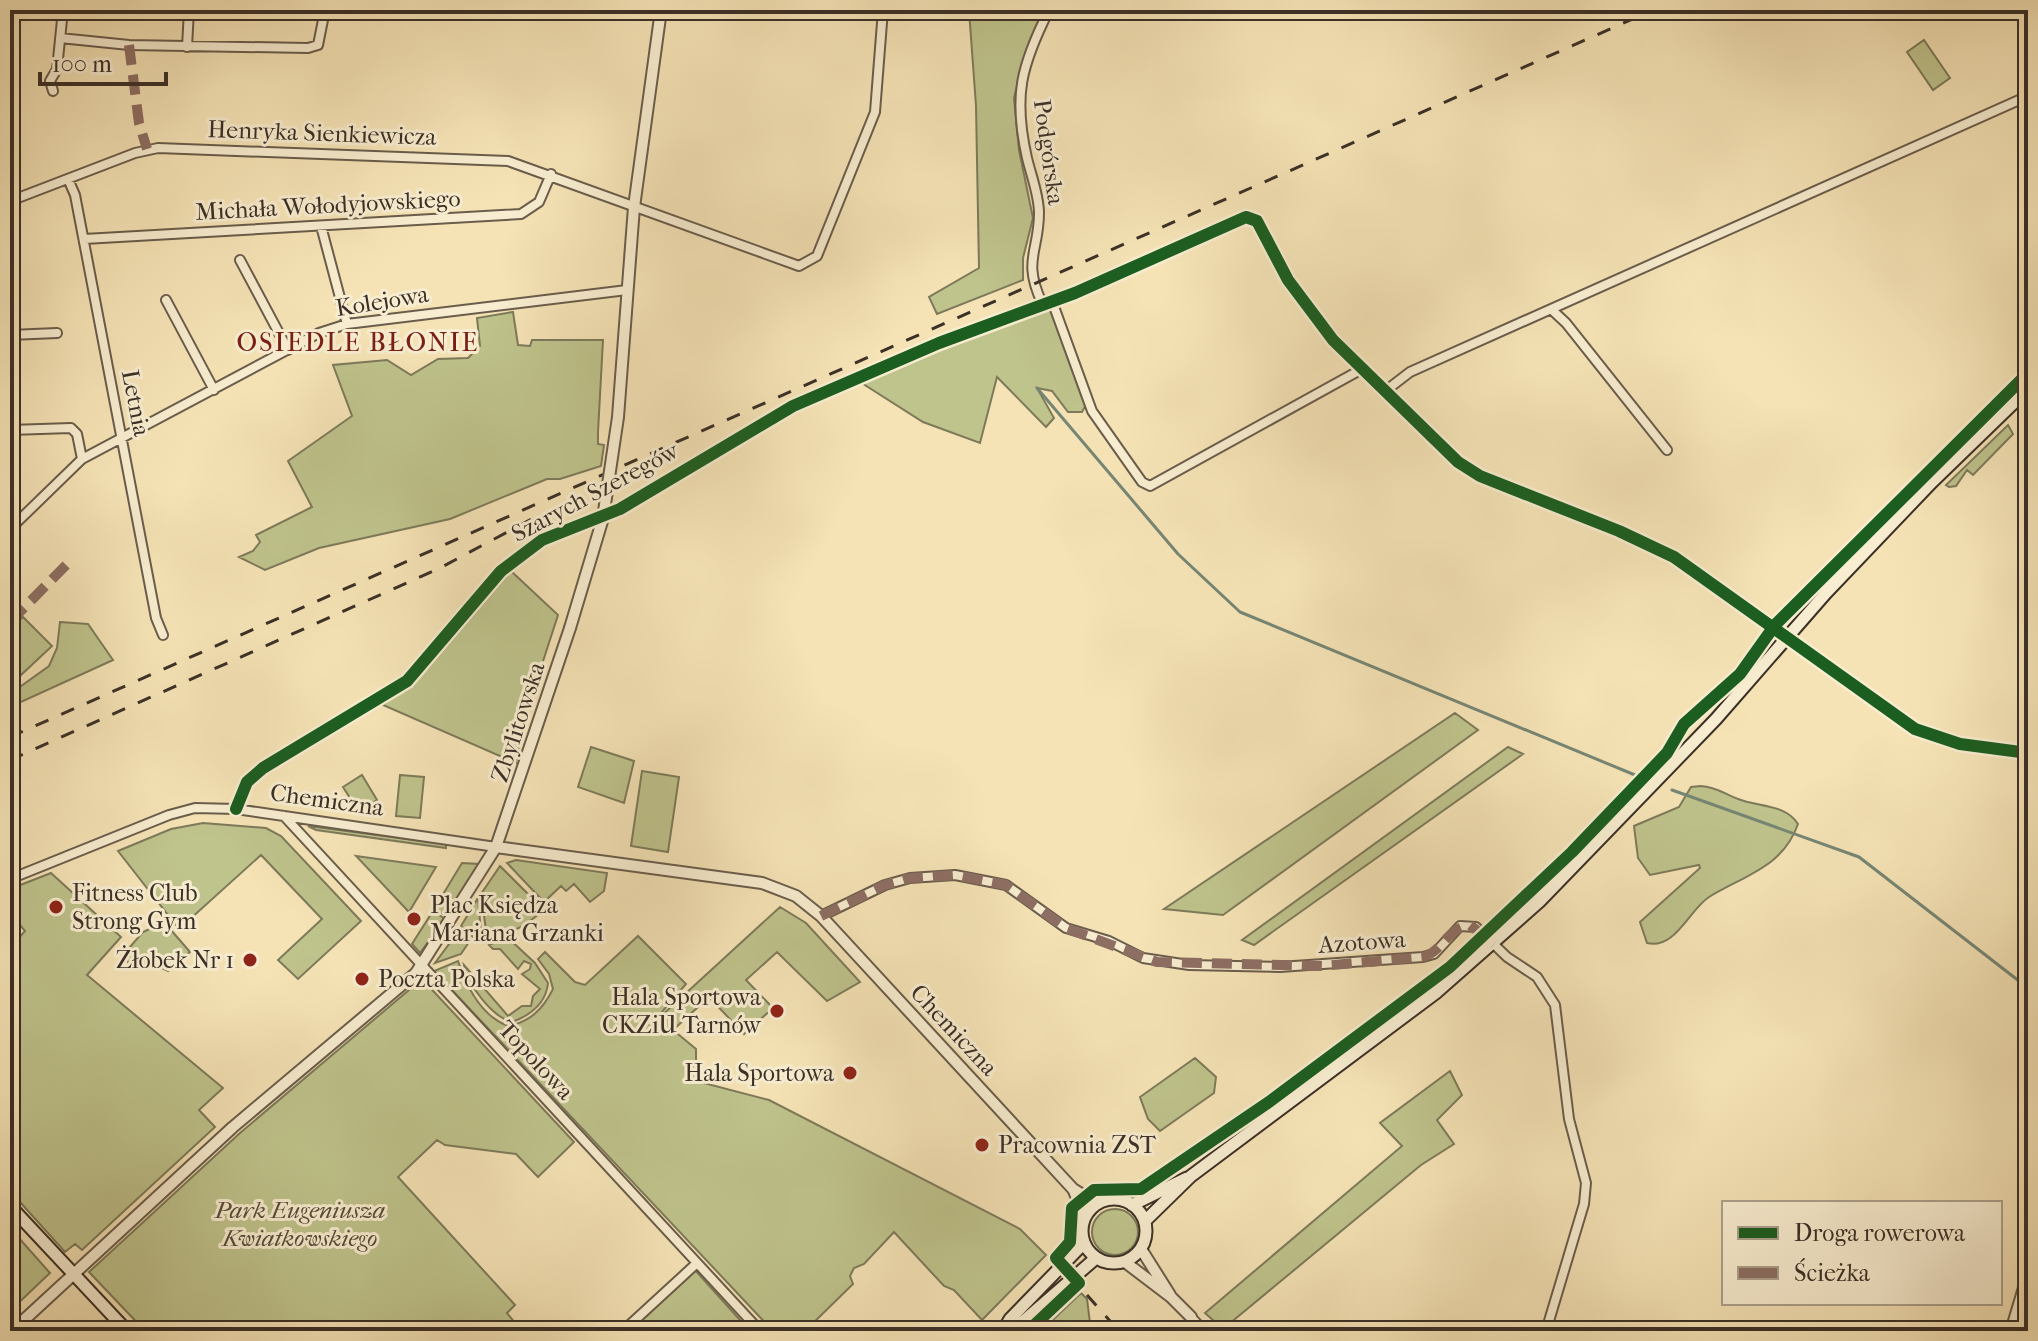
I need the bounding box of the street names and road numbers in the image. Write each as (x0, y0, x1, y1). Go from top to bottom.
street label: Podgórska (1028, 97, 1070, 208)
street label: Henryka Sienkiewicza (207, 115, 438, 151)
street label: Michała Wołodyjowskiego (195, 184, 461, 226)
street label: Kolejowa (334, 280, 431, 322)
street label: Letnia (116, 367, 156, 440)
street label: Szarych Szeregów (507, 436, 684, 548)
street label: Zbylitowska (485, 657, 551, 786)
street label: Chemiczna (268, 778, 387, 822)
street label: Azotowa (1317, 925, 1407, 959)
street label: Chemiczna (905, 979, 1004, 1082)
street label: Topolowa (492, 1015, 580, 1106)

